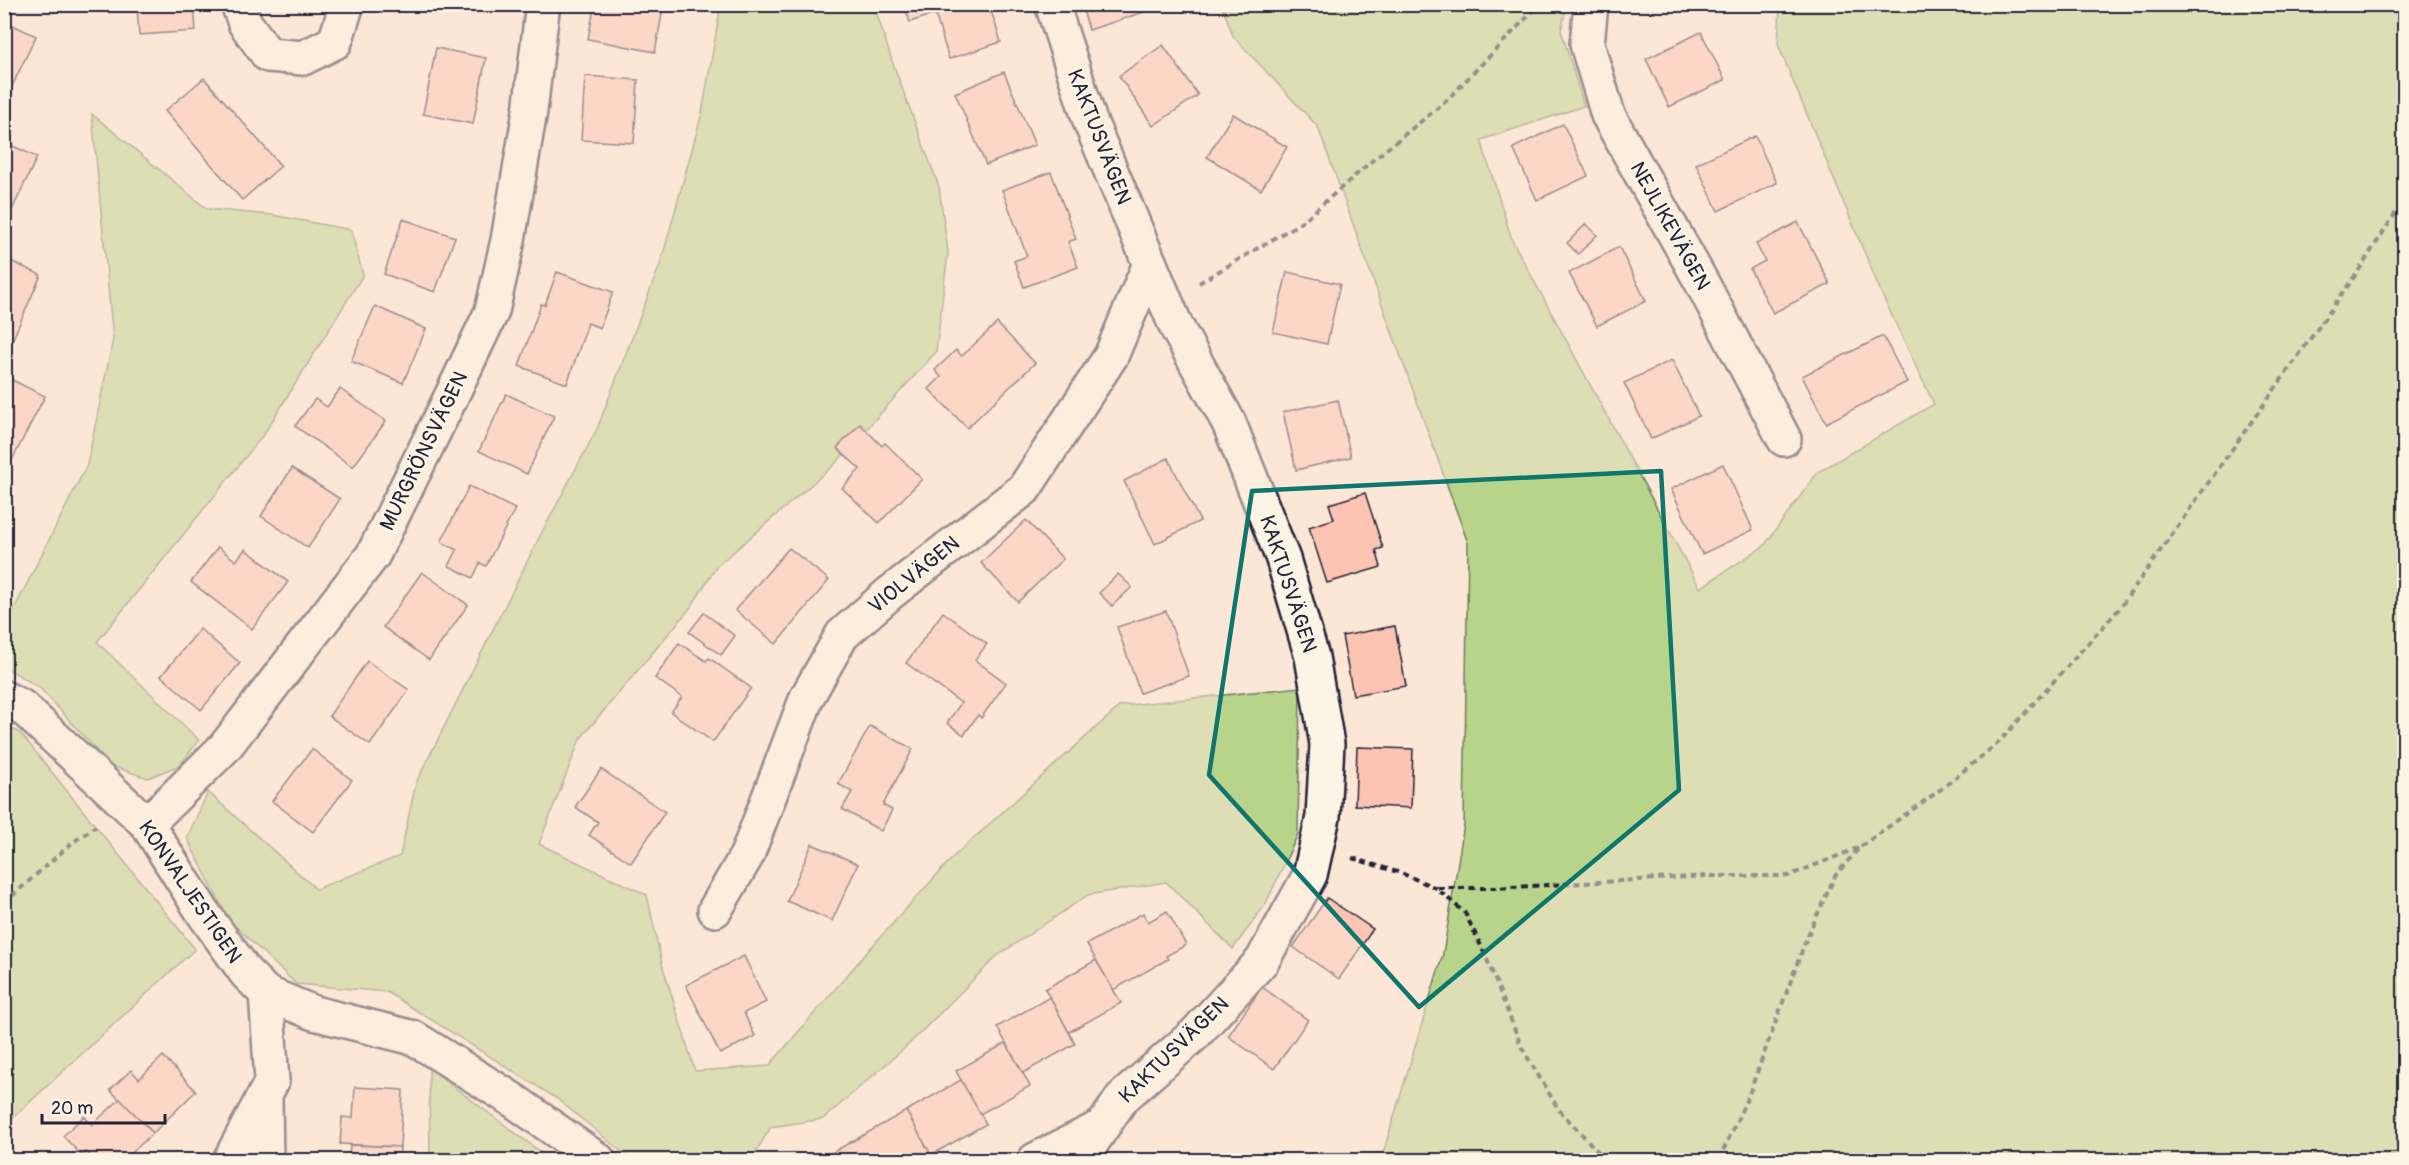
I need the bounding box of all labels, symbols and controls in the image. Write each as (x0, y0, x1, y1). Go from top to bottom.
street label: KAKTUSVÄGEN (1061, 65, 1137, 209)
street label: NEJLIKEVÄGEN (1624, 157, 1716, 295)
street label: MURGRÖNSVÄGEN (374, 367, 474, 535)
street label: KAKTUSVÄGEN (1253, 512, 1323, 656)
street label: VIOLVÄGEN (863, 530, 965, 620)
street label: KONVALJESTIGEN (132, 815, 248, 969)
street label: KAKTUSVÄGEN (1113, 991, 1235, 1109)
scale bar (42, 1087, 165, 1125)
text: 20 m (51, 1097, 93, 1120)

